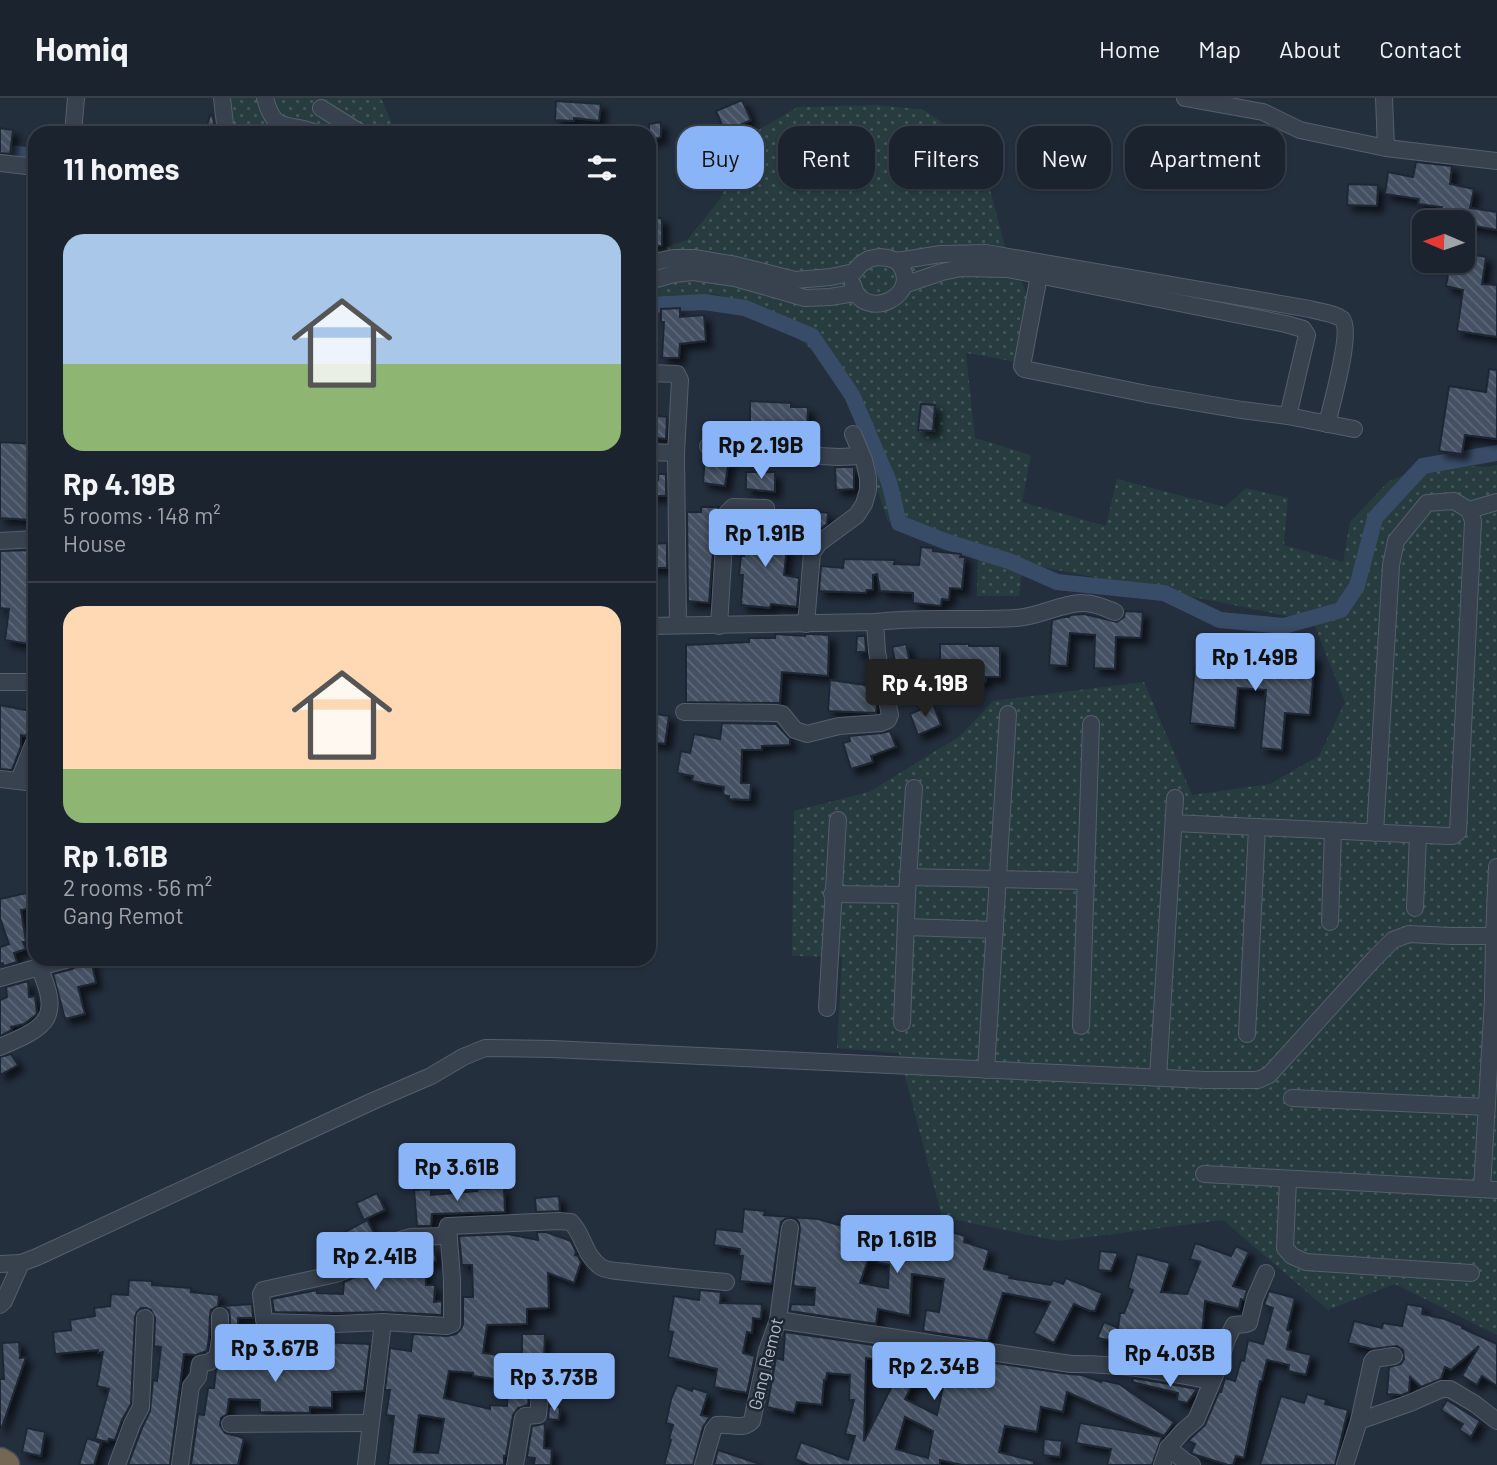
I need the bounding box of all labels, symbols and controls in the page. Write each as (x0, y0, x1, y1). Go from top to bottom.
text: Homiq (35, 28, 129, 68)
text: Home (1099, 34, 1160, 63)
text: Map (1198, 34, 1241, 63)
text: About (1279, 34, 1341, 63)
text: Contact (1379, 34, 1462, 63)
chip: Buy (677, 126, 764, 189)
chip: Rent (778, 126, 875, 189)
chip: Filters (889, 126, 1003, 189)
chip: New (1017, 126, 1111, 189)
chip: Apartment (1125, 126, 1285, 189)
icon: filters (583, 149, 621, 187)
text: 11 homes (63, 150, 180, 186)
north arrow (1412, 210, 1475, 273)
map controls (1412, 210, 1475, 273)
icon: home (279, 280, 405, 406)
pin: Rp 2.19B (689, 422, 833, 481)
text: Rp 2.19B (718, 430, 804, 458)
text: Rp 4.19B (63, 465, 176, 501)
text: 5 rooms · 148 m² (63, 501, 221, 529)
pin: Rp 1.91B (693, 510, 837, 569)
text: Rp 1.91B (725, 518, 805, 546)
text: House (63, 529, 126, 557)
pin: Rp 1.49B (1183, 634, 1327, 693)
text: Rp 1.49B (1212, 642, 1298, 670)
icon: home (279, 652, 405, 778)
pin: Rp 4.19B (853, 660, 997, 719)
text: Rp 4.19B (882, 668, 968, 696)
text: Rp 1.61B (63, 837, 168, 873)
text: 2 rooms · 56 m² (63, 873, 212, 901)
text: Gang Remot (63, 901, 184, 929)
pin: Rp 3.61B (385, 1144, 529, 1203)
text: Rp 3.61B (414, 1152, 500, 1180)
pin: Rp 1.61B (825, 1216, 969, 1275)
text: Rp 1.61B (857, 1224, 937, 1252)
pin: Rp 2.41B (303, 1232, 447, 1292)
text: Rp 2.41B (333, 1241, 418, 1269)
street label: Gang Remot (743, 1315, 787, 1412)
pin: Rp 3.67B (203, 1324, 347, 1384)
pin: Rp 4.03B (1098, 1330, 1242, 1389)
text: Rp 3.67B (231, 1333, 319, 1361)
text: Rp 4.03B (1124, 1338, 1216, 1366)
pin: Rp 2.34B (862, 1342, 1006, 1402)
text: Rp 2.34B (888, 1351, 980, 1379)
pin: Rp 3.73B (482, 1354, 626, 1413)
text: Rp 3.73B (510, 1362, 598, 1390)

